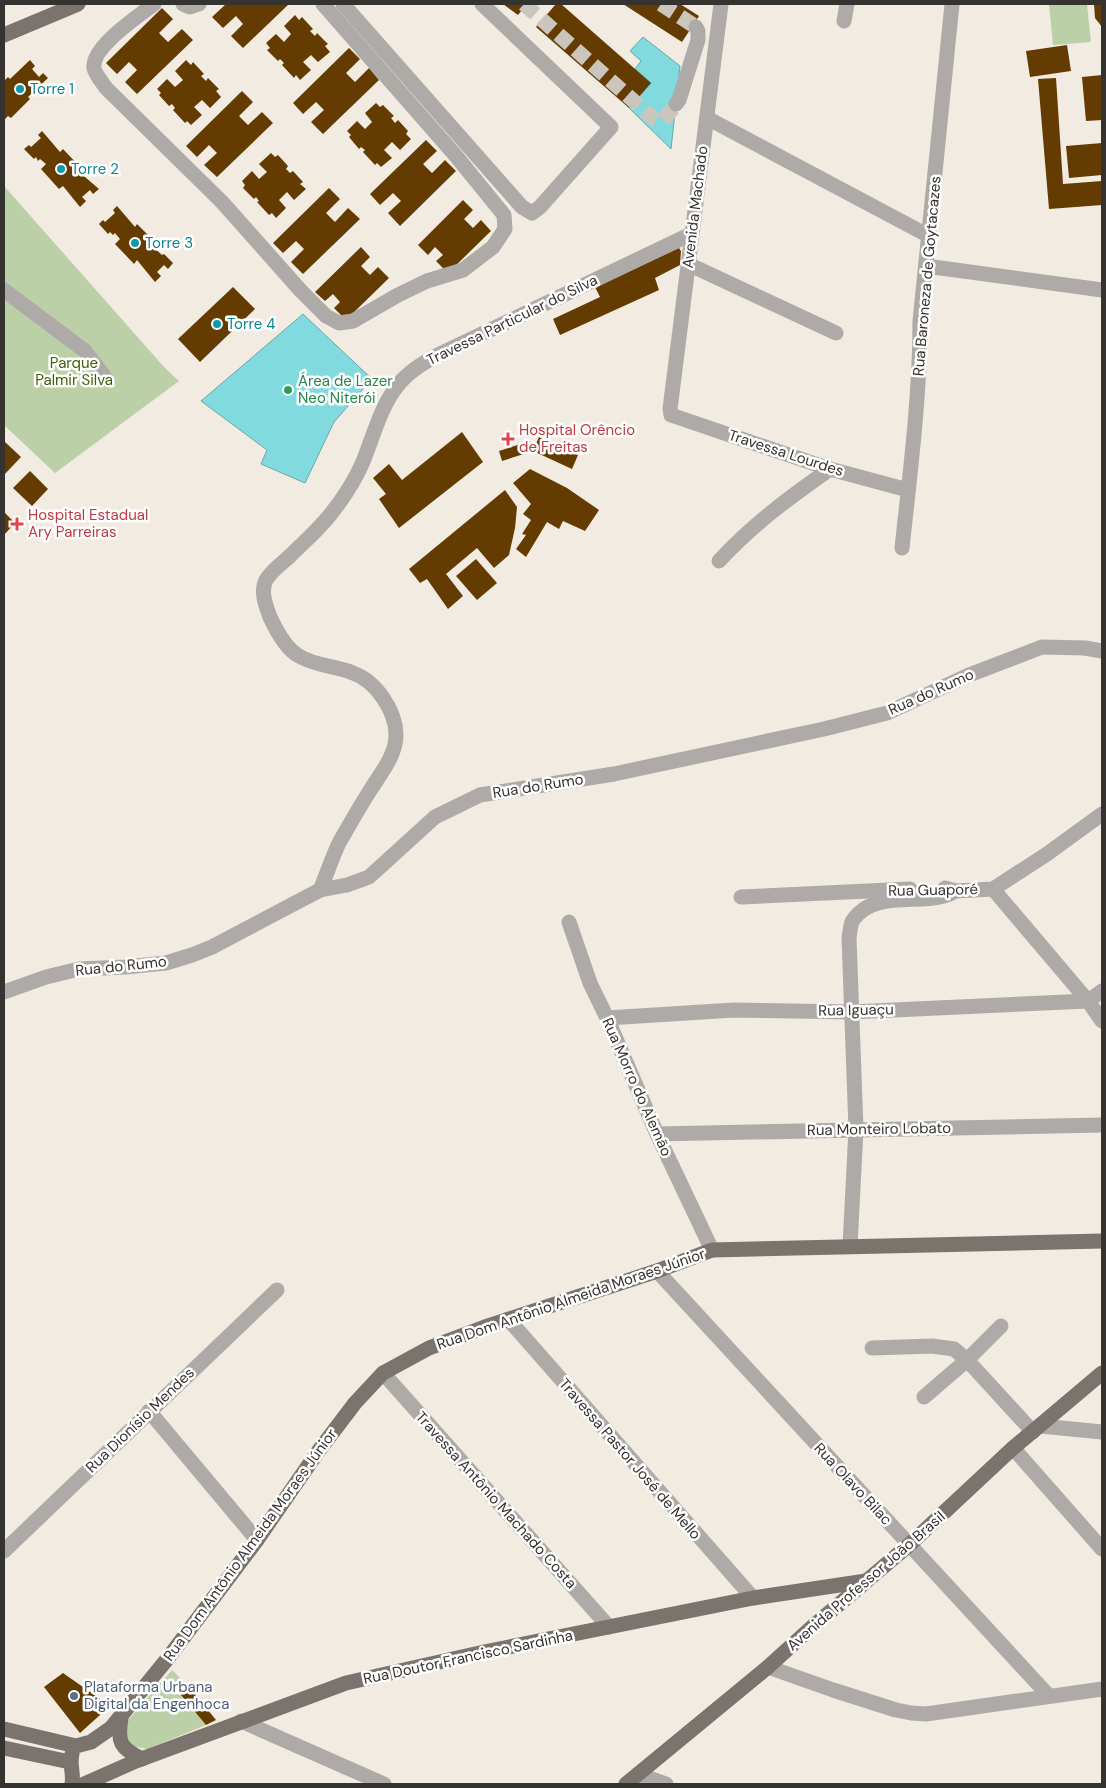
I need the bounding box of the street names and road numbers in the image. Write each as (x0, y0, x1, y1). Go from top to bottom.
street label: Avenida Machado (678, 144, 712, 269)
street label: Rua Baroneza de Goytacazes (908, 175, 946, 377)
street label: Travessa Particular do Silva (423, 270, 601, 370)
street label: Travessa Lourdes (726, 425, 846, 481)
street label: Rua do Rumo (885, 664, 977, 720)
street label: Rua do Rumo (491, 769, 585, 803)
street label: Rua Guaporé (888, 879, 978, 901)
street label: Rua do Rumo (74, 951, 168, 981)
street label: Rua Iguaçu (818, 999, 894, 1021)
street label: Rua Morro do Alemão (597, 1015, 677, 1159)
street label: Rua Monteiro Lobato (807, 1118, 951, 1140)
street label: Rua Dom Antônio Almeida Moraes Júnior (434, 1243, 708, 1354)
street label: Rua Dionísio Mendes (81, 1363, 199, 1477)
street label: Travessa Pastor José de Mello (554, 1374, 706, 1544)
street label: Travessa Antônio Machado Costa (411, 1407, 581, 1593)
street label: Rua Dom Antônio Almeida Moraes Júnior (159, 1424, 341, 1665)
street label: Rua Olavo Bilac (810, 1439, 896, 1529)
street label: Avenida Professor João Brasil (783, 1507, 949, 1655)
street label: Rua Doutor Francisco Sardinha (361, 1625, 575, 1689)

